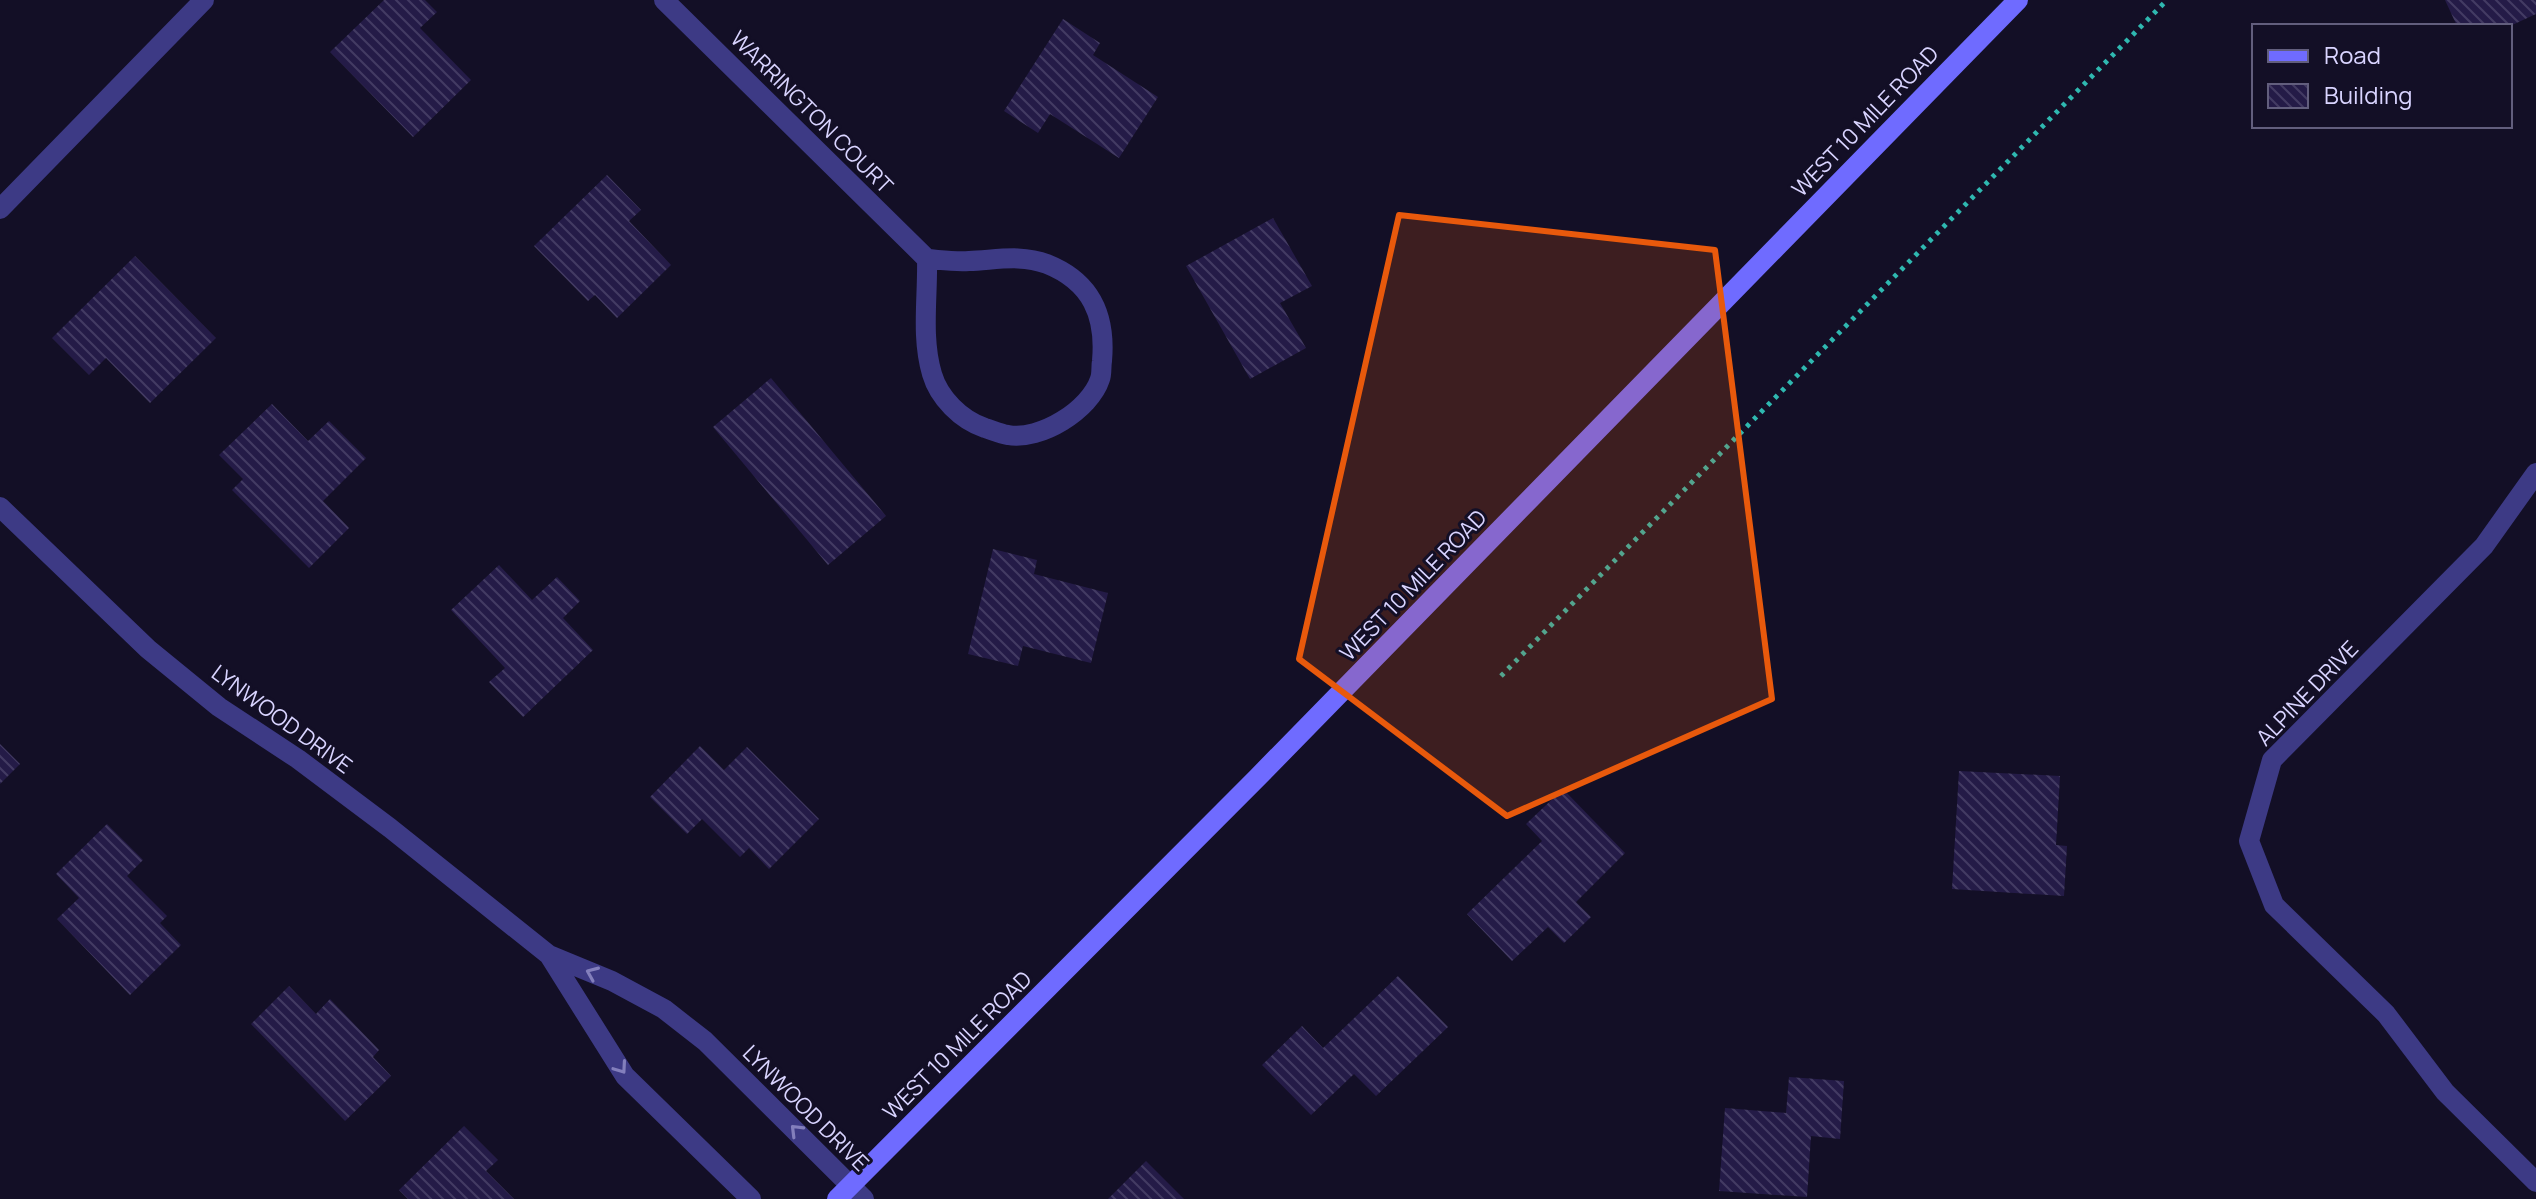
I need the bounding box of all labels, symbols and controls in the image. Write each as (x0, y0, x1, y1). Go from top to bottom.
street label: WARRINGTON COURT (724, 24, 900, 200)
legend (2252, 24, 2512, 128)
text: Road (2324, 38, 2381, 71)
street label: WEST 10 MILE ROAD (1785, 39, 1945, 203)
text: Building (2324, 78, 2412, 111)
street label: WEST 10 MILE ROAD (1333, 503, 1493, 667)
street label: ALPINE DRIVE (2249, 634, 2365, 752)
street label: LYNWOOD DRIVE (206, 658, 358, 780)
street label: WEST 10 MILE ROAD (876, 964, 1038, 1126)
one-way arrow (586, 966, 600, 983)
street label: LYNWOOD DRIVE (736, 1038, 876, 1178)
one-way arrow (611, 1060, 626, 1074)
one-way arrow (791, 1125, 805, 1139)

